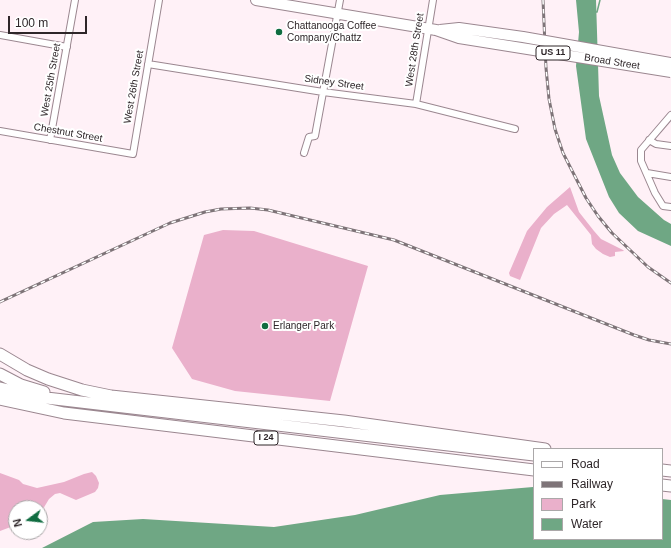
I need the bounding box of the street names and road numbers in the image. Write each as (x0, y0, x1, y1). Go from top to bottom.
street label: West 28th Street (403, 12, 427, 88)
street label: West 25th Street (39, 42, 63, 118)
road number: US 11 (536, 46, 570, 60)
street label: West 26th Street (122, 49, 146, 125)
street label: Broad Street (583, 52, 641, 72)
street label: Sidney Street (303, 73, 365, 93)
street label: Chestnut Street (33, 121, 103, 145)
road number: I 24 (254, 431, 278, 445)

